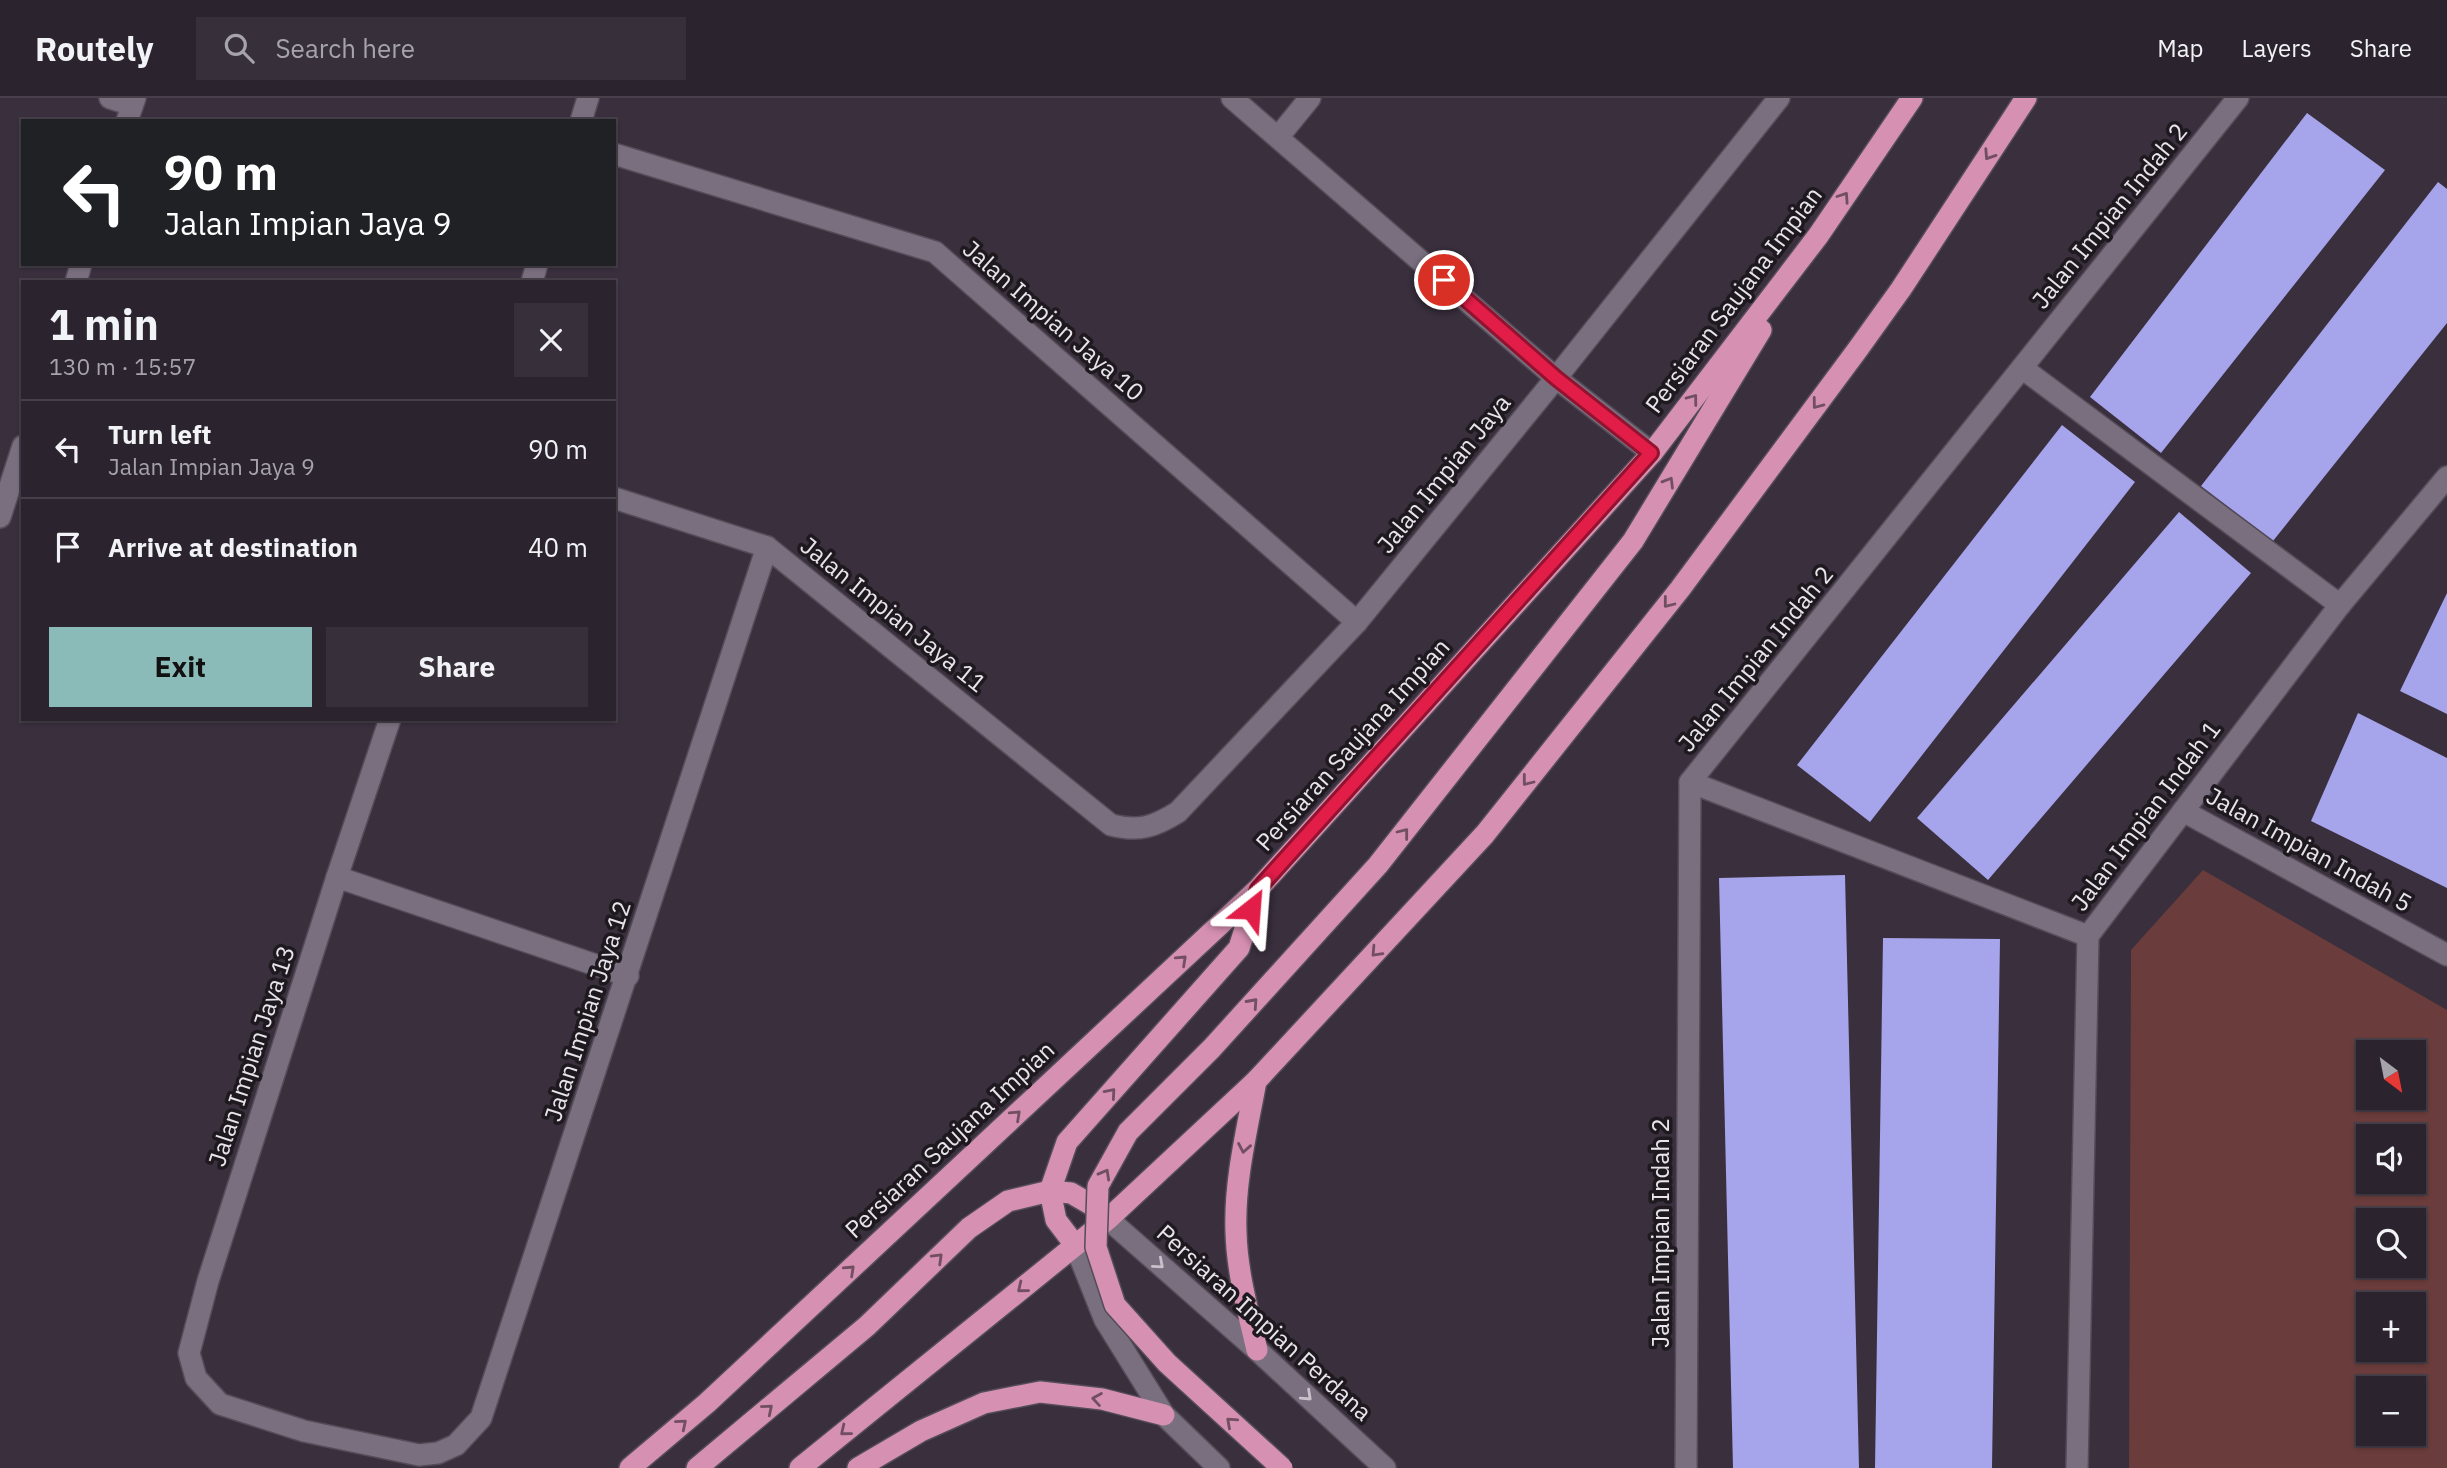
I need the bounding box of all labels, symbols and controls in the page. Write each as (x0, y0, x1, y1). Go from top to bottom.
search box (196, 17, 686, 80)
text: Routely (35, 27, 154, 70)
icon: search (220, 29, 258, 67)
text: Search here (276, 31, 415, 65)
text: Map (2157, 32, 2204, 64)
text: Layers (2242, 32, 2312, 64)
text: Share (2350, 32, 2412, 64)
street label: Jalan Impian Indah 2 (2024, 116, 2194, 315)
text: 90 m (164, 140, 278, 203)
icon: left (49, 147, 140, 238)
one-way arrow (1985, 147, 1997, 160)
street label: Persiaran Saujana Impian (1637, 180, 1829, 419)
one-way arrow (1836, 192, 1848, 205)
text: Jalan Impian Jaya 9 (164, 202, 452, 244)
street label: Jalan Impian Jaya 10 (956, 233, 1151, 408)
pin (1414, 250, 1474, 310)
icon: arrive (1425, 261, 1463, 299)
text: 1 min (49, 297, 159, 352)
button: close (514, 303, 588, 377)
text: 130 m · 15:57 (49, 351, 196, 381)
street label: Jalan Impian Jaya (1369, 387, 1517, 559)
one-way arrow (1684, 394, 1697, 407)
one-way arrow (1813, 396, 1825, 409)
text: Turn left (108, 417, 211, 451)
icon: left (49, 430, 87, 468)
text: 90 m (528, 432, 588, 466)
text: Jalan Impian Jaya 9 (108, 451, 315, 481)
one-way arrow (1660, 477, 1673, 490)
icon: arrive (49, 528, 87, 566)
street label: Jalan Impian Jaya 11 (794, 529, 993, 699)
text: Arrive at destination (108, 530, 358, 564)
text: 40 m (528, 530, 588, 564)
street label: Jalan Impian Indah 2 (1670, 559, 1840, 758)
one-way arrow (1664, 596, 1677, 608)
button: Exit (49, 627, 312, 707)
button: Share (326, 627, 588, 707)
street label: Persiaran Saujana Impian (1248, 631, 1456, 857)
street label: Jalan Impian Indah 1 (2063, 714, 2227, 917)
one-way arrow (1522, 774, 1535, 786)
street label: Jalan Impian Indah 5 (2201, 779, 2418, 919)
one-way arrow (1395, 828, 1408, 840)
position arrow (1214, 872, 1288, 946)
street label: Jalan Impian Jaya 12 (536, 896, 638, 1125)
street label: Jalan Impian Jaya 13 (200, 941, 302, 1170)
one-way arrow (1372, 944, 1384, 957)
one-way arrow (1174, 955, 1187, 968)
one-way arrow (1245, 998, 1257, 1011)
street label: Persiaran Saujana Impian (838, 1034, 1061, 1245)
north arrow (2356, 1040, 2426, 1110)
map controls (2356, 1040, 2426, 1446)
one-way arrow (1103, 1088, 1115, 1101)
one-way arrow (1008, 1110, 1021, 1123)
street label: Jalan Impian Indah 2 (1644, 1118, 1676, 1348)
button: sound (2356, 1124, 2426, 1194)
one-way arrow (1237, 1142, 1252, 1154)
one-way arrow (1097, 1169, 1110, 1181)
button: search (2356, 1208, 2426, 1278)
street label: Persiaran Impian Perdana (1150, 1217, 1379, 1428)
one-way arrow (930, 1253, 943, 1266)
one-way arrow (1151, 1256, 1164, 1268)
one-way arrow (841, 1265, 854, 1278)
one-way arrow (1018, 1280, 1031, 1292)
button: + (2356, 1292, 2426, 1362)
button: − (2356, 1376, 2426, 1446)
one-way arrow (1299, 1388, 1312, 1400)
one-way arrow (1091, 1392, 1103, 1407)
one-way arrow (760, 1405, 773, 1417)
one-way arrow (1226, 1418, 1239, 1430)
one-way arrow (674, 1420, 687, 1432)
one-way arrow (841, 1423, 853, 1436)

